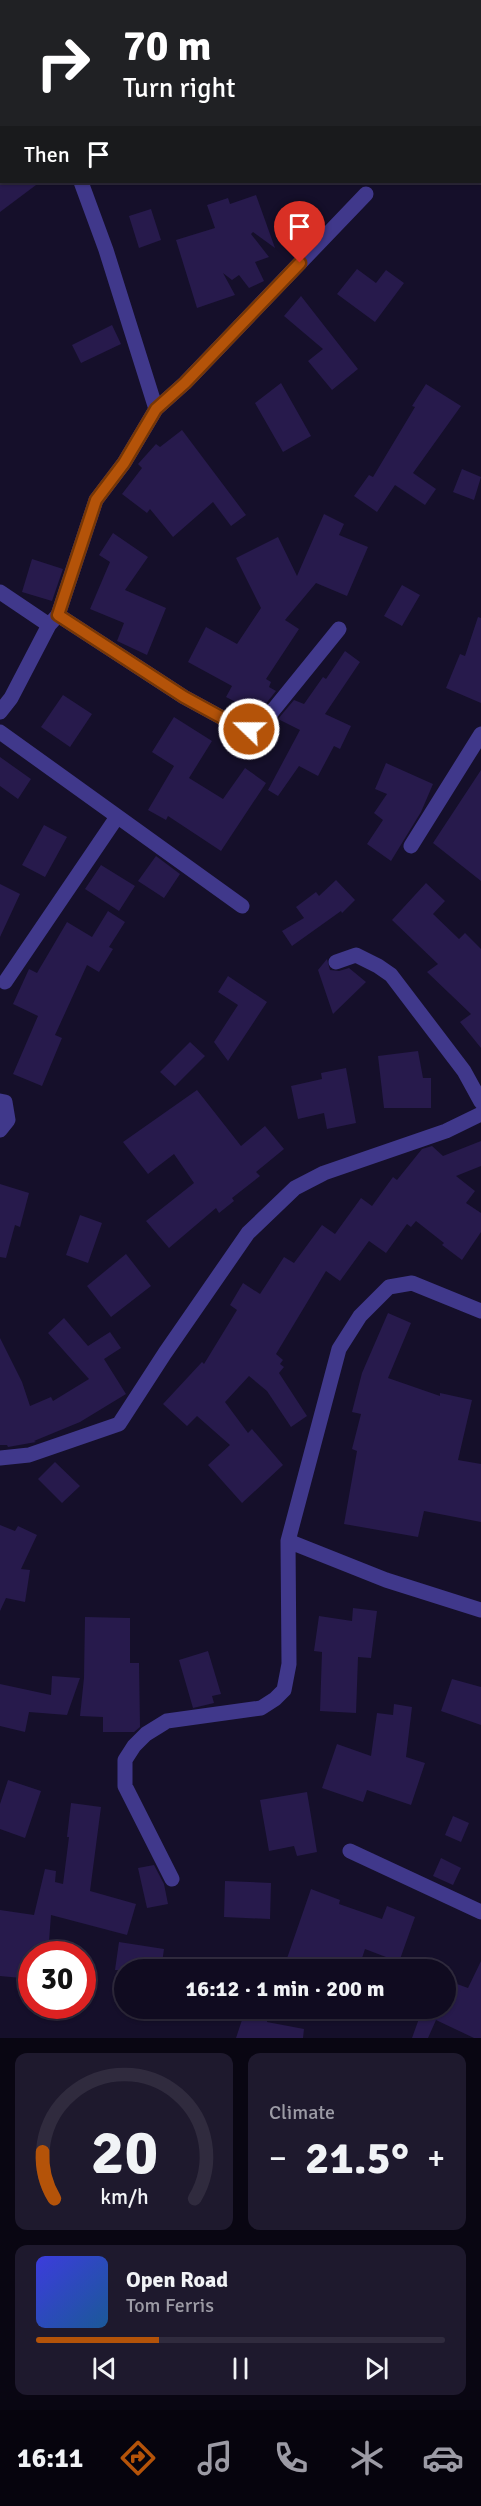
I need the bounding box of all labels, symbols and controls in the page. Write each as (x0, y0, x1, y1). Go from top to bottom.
text: 70 m (123, 21, 212, 72)
icon: right (24, 24, 102, 102)
text: Turn right (123, 72, 236, 105)
icon: arrive (82, 138, 115, 171)
text: Then (24, 141, 70, 168)
pin (274, 201, 325, 263)
icon: arrive (283, 210, 316, 243)
position arrow (217, 697, 281, 761)
speed limit sign: 30 (18, 1941, 96, 2019)
text: 16:12 · 1 min · 200 m (185, 1975, 385, 2002)
text: Climate (269, 2100, 335, 2125)
text: 20 (90, 2114, 158, 2191)
text: 21.5° (305, 2131, 409, 2186)
text: − (269, 2138, 287, 2179)
text: + (427, 2138, 445, 2179)
text: km/h (100, 2184, 148, 2210)
text: Open Road (126, 2266, 228, 2293)
text: Tom Ferris (126, 2293, 214, 2318)
icon: previous (88, 2352, 121, 2385)
icon: pause (224, 2352, 257, 2385)
icon: next (360, 2352, 393, 2385)
icon: directions (117, 2437, 159, 2479)
icon: music (194, 2437, 236, 2479)
icon: phone (270, 2437, 312, 2479)
icon: climate (346, 2437, 388, 2479)
icon: car (422, 2437, 464, 2479)
text: 16:11 (17, 2442, 83, 2475)

